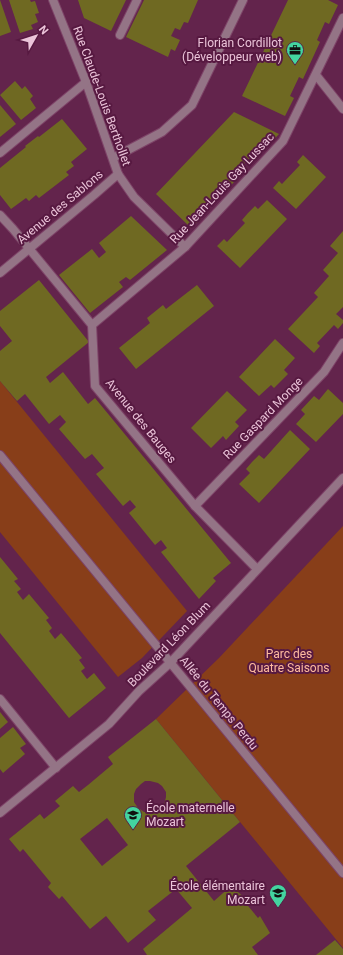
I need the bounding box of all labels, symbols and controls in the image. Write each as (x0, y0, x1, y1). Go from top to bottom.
north arrow (16, 16, 56, 56)
text: N (36, 23, 51, 37)
street label: Rue Claude-Louis Berthollet (70, 24, 134, 168)
place label: Florian Cordillot (Développeur web) (182, 36, 282, 64)
office icon: Florian Cordillot (Développeur web) (285, 40, 305, 65)
street label: Rue Jean-Louis Gay Lussac (167, 130, 277, 246)
street label: Avenue des Sablons (14, 167, 106, 247)
street label: Rue Gaspard Monge (220, 374, 306, 462)
street label: Avenue des Bauges (103, 376, 179, 466)
street label: Boulevard Léon Blum (125, 599, 213, 689)
park label: Parc des Quatre Saisons (248, 647, 330, 675)
street label: Allée du Temps Perdu (177, 653, 261, 753)
place label: École maternelle Mozart (146, 800, 235, 829)
school or university icon: École maternelle Mozart (123, 805, 143, 830)
place label: École élémentaire Mozart (170, 878, 265, 907)
school or university icon: École élémentaire Mozart (268, 883, 288, 908)

